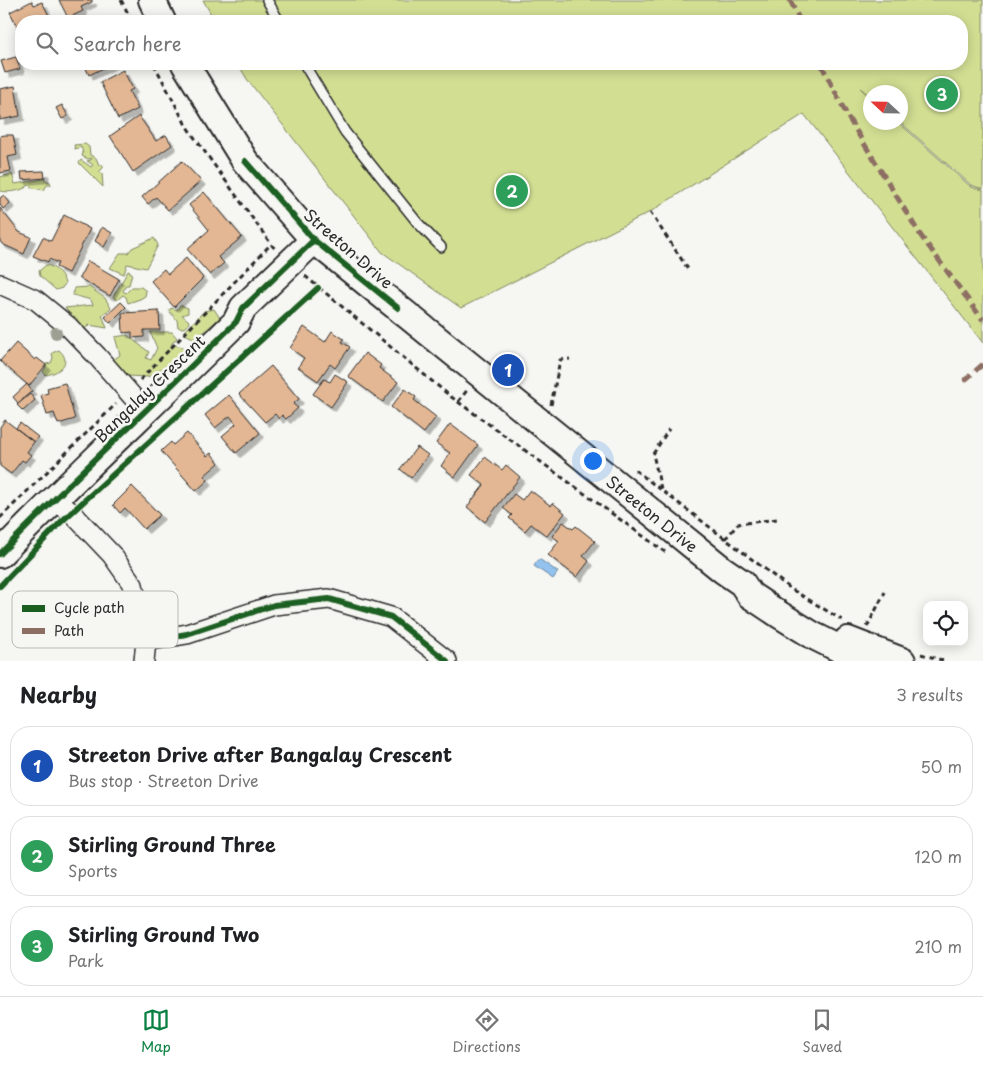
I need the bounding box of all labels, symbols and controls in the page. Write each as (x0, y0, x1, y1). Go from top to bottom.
search box (15, 15, 968, 70)
icon: search (33, 29, 61, 57)
text: Search here (73, 29, 182, 57)
pin: 3 (926, 75, 958, 113)
north arrow (863, 85, 908, 130)
pin: 2 (496, 172, 528, 210)
street label: Streeton Drive (299, 202, 399, 294)
street label: Bangalay Crescent (88, 328, 210, 447)
pin: 1 (492, 351, 524, 389)
your location (580, 448, 606, 474)
street label: Streeton Drive (602, 469, 703, 557)
legend (12, 591, 178, 648)
text: Cycle path (54, 597, 125, 618)
map controls (923, 601, 968, 646)
button: locate (923, 601, 968, 646)
text: Path (54, 620, 84, 641)
text: Nearby (20, 678, 97, 710)
text: 3 results (896, 682, 963, 706)
text: Streeton Drive after Bangalay Crescent (68, 740, 452, 768)
text: 1 (33, 754, 41, 778)
text: 50 m (921, 754, 962, 778)
text: Bus stop · Streeton Drive (68, 768, 259, 792)
text: Stirling Ground Three (68, 830, 276, 858)
text: 2 (31, 844, 43, 868)
text: 120 m (915, 844, 962, 868)
text: Sports (68, 858, 117, 882)
text: Stirling Ground Two (68, 920, 259, 948)
text: 3 (32, 934, 42, 958)
text: 210 m (914, 934, 962, 958)
text: Park (68, 948, 104, 972)
tab: Map (141, 1006, 171, 1057)
tab: Directions (453, 1006, 521, 1057)
tab: Saved (802, 1006, 842, 1057)

